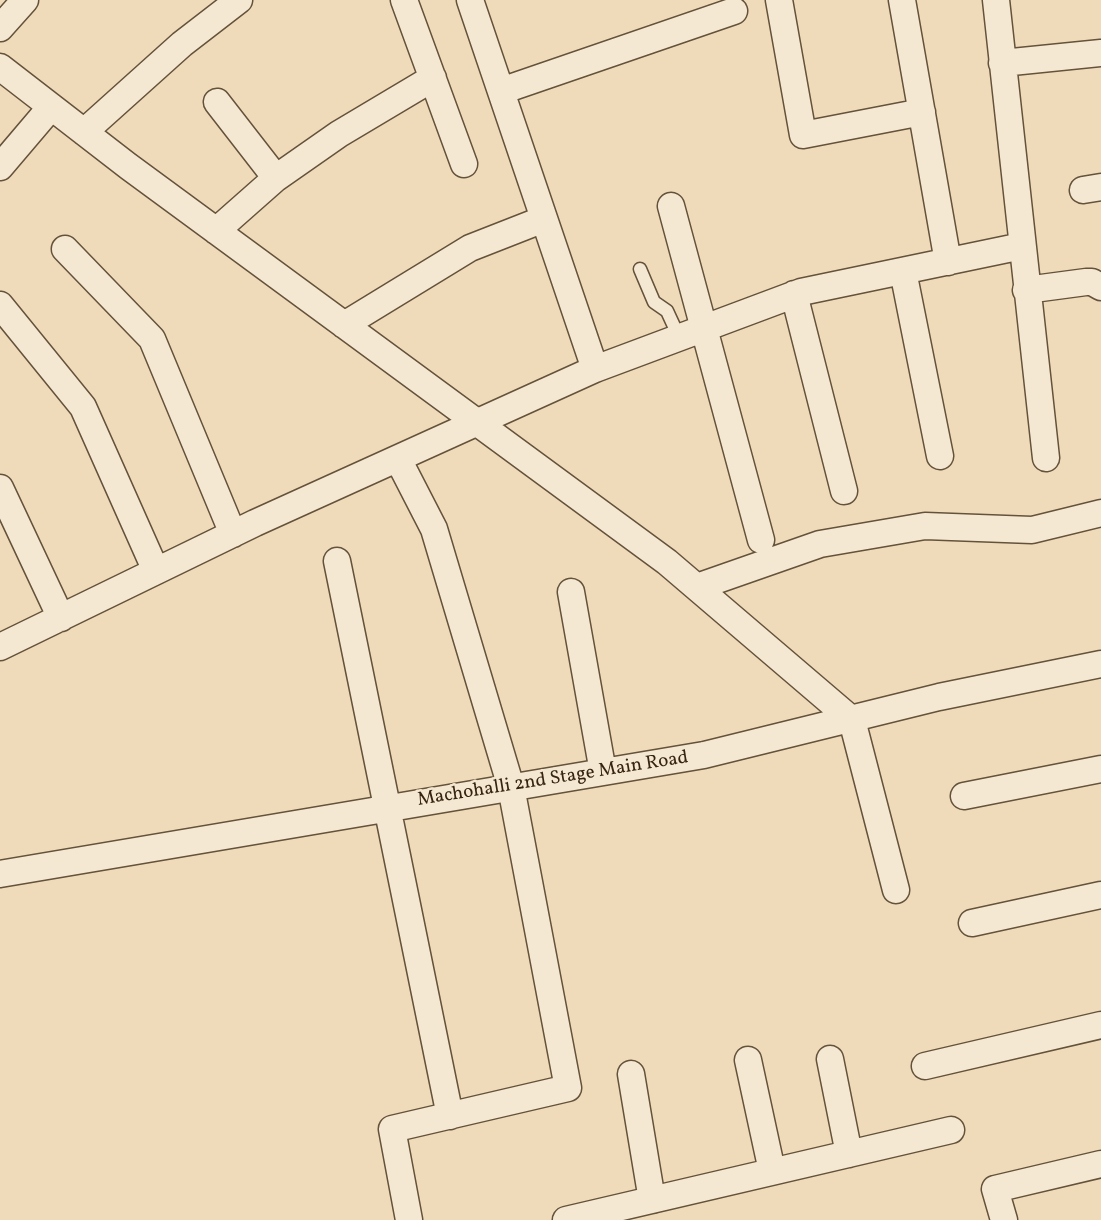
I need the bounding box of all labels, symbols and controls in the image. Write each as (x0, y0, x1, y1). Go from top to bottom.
street label: Machohalli 2nd Stage Main Road (416, 747, 690, 813)

